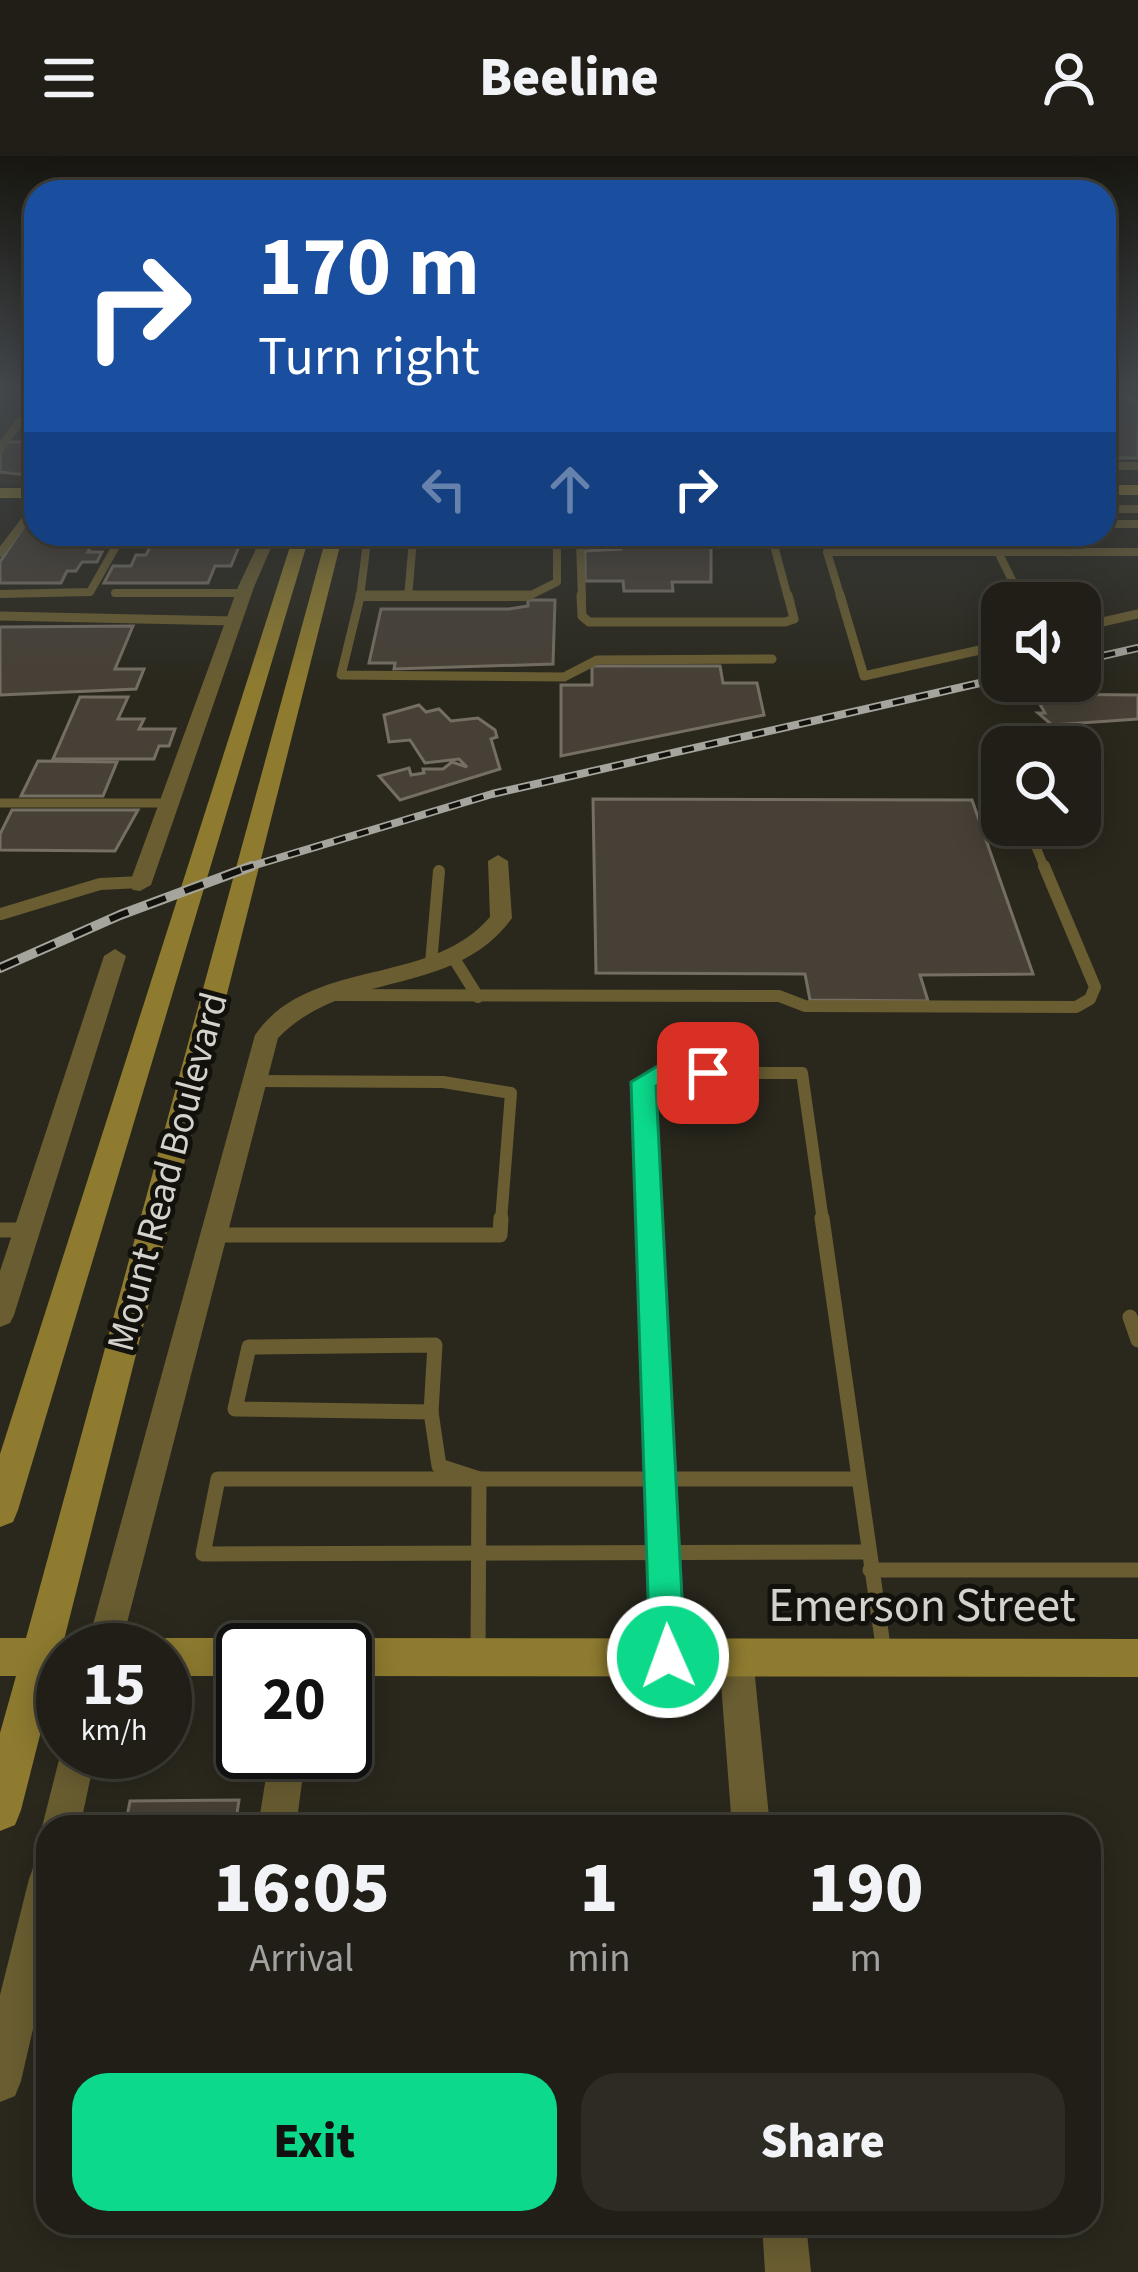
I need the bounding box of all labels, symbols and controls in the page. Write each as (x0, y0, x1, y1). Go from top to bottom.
text: Beeline (479, 40, 659, 117)
icon: menu (36, 45, 102, 111)
icon: person (1036, 45, 1102, 111)
text: 170 m (258, 208, 480, 328)
icon: right (60, 228, 216, 384)
text: Turn right (258, 319, 480, 396)
icon: left (411, 456, 477, 522)
icon: ahead (537, 456, 603, 522)
icon: right (663, 456, 729, 522)
map controls (981, 582, 1101, 846)
button: sound (981, 582, 1101, 702)
button: search (981, 726, 1101, 846)
street label: Mount Read Boulevard (93, 986, 243, 1358)
pin (657, 1022, 759, 1124)
icon: arrive (675, 1040, 741, 1106)
street label: Emerson Street (768, 1572, 1076, 1640)
position arrow (605, 1594, 731, 1720)
speed limit sign: 20 (216, 1623, 372, 1779)
text: 15 (82, 1643, 146, 1728)
text: km/h (81, 1709, 147, 1752)
text: 16:05 (214, 1837, 390, 1940)
text: 1 (580, 1837, 618, 1940)
text: 190 (808, 1837, 923, 1940)
text: Arrival (249, 1931, 354, 1987)
text: min (567, 1931, 631, 1987)
text: m (850, 1931, 882, 1987)
button: Exit (72, 2073, 557, 2211)
button: Share (581, 2073, 1065, 2211)

